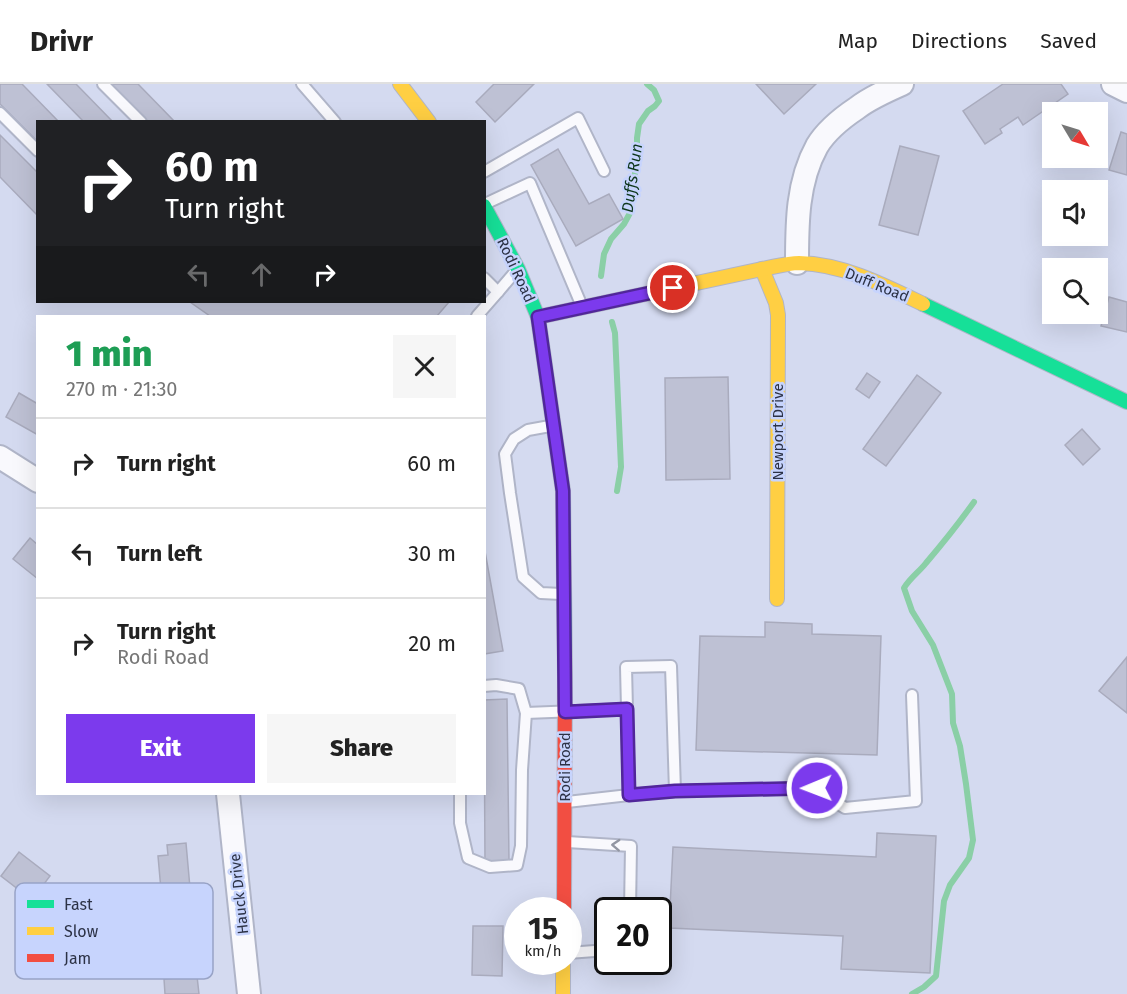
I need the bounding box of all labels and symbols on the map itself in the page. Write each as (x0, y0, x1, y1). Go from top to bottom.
north arrow (1042, 102, 1108, 168)
water label: Duffs Run (618, 142, 646, 214)
street label: Rodi Road (493, 235, 539, 305)
pin (647, 262, 698, 313)
street label: Duff Road (843, 264, 911, 306)
street label: Newport Drive (769, 383, 787, 481)
street label: Rodi Road (556, 732, 574, 802)
position arrow (785, 756, 849, 820)
one-way arrow (611, 839, 620, 852)
street label: Hauck Drive (226, 853, 252, 935)
legend (15, 883, 213, 979)
text: Fast (64, 895, 93, 914)
speed limit sign: 20 (594, 897, 672, 975)
text: Slow (64, 922, 99, 941)
text: Jam (64, 949, 91, 968)

